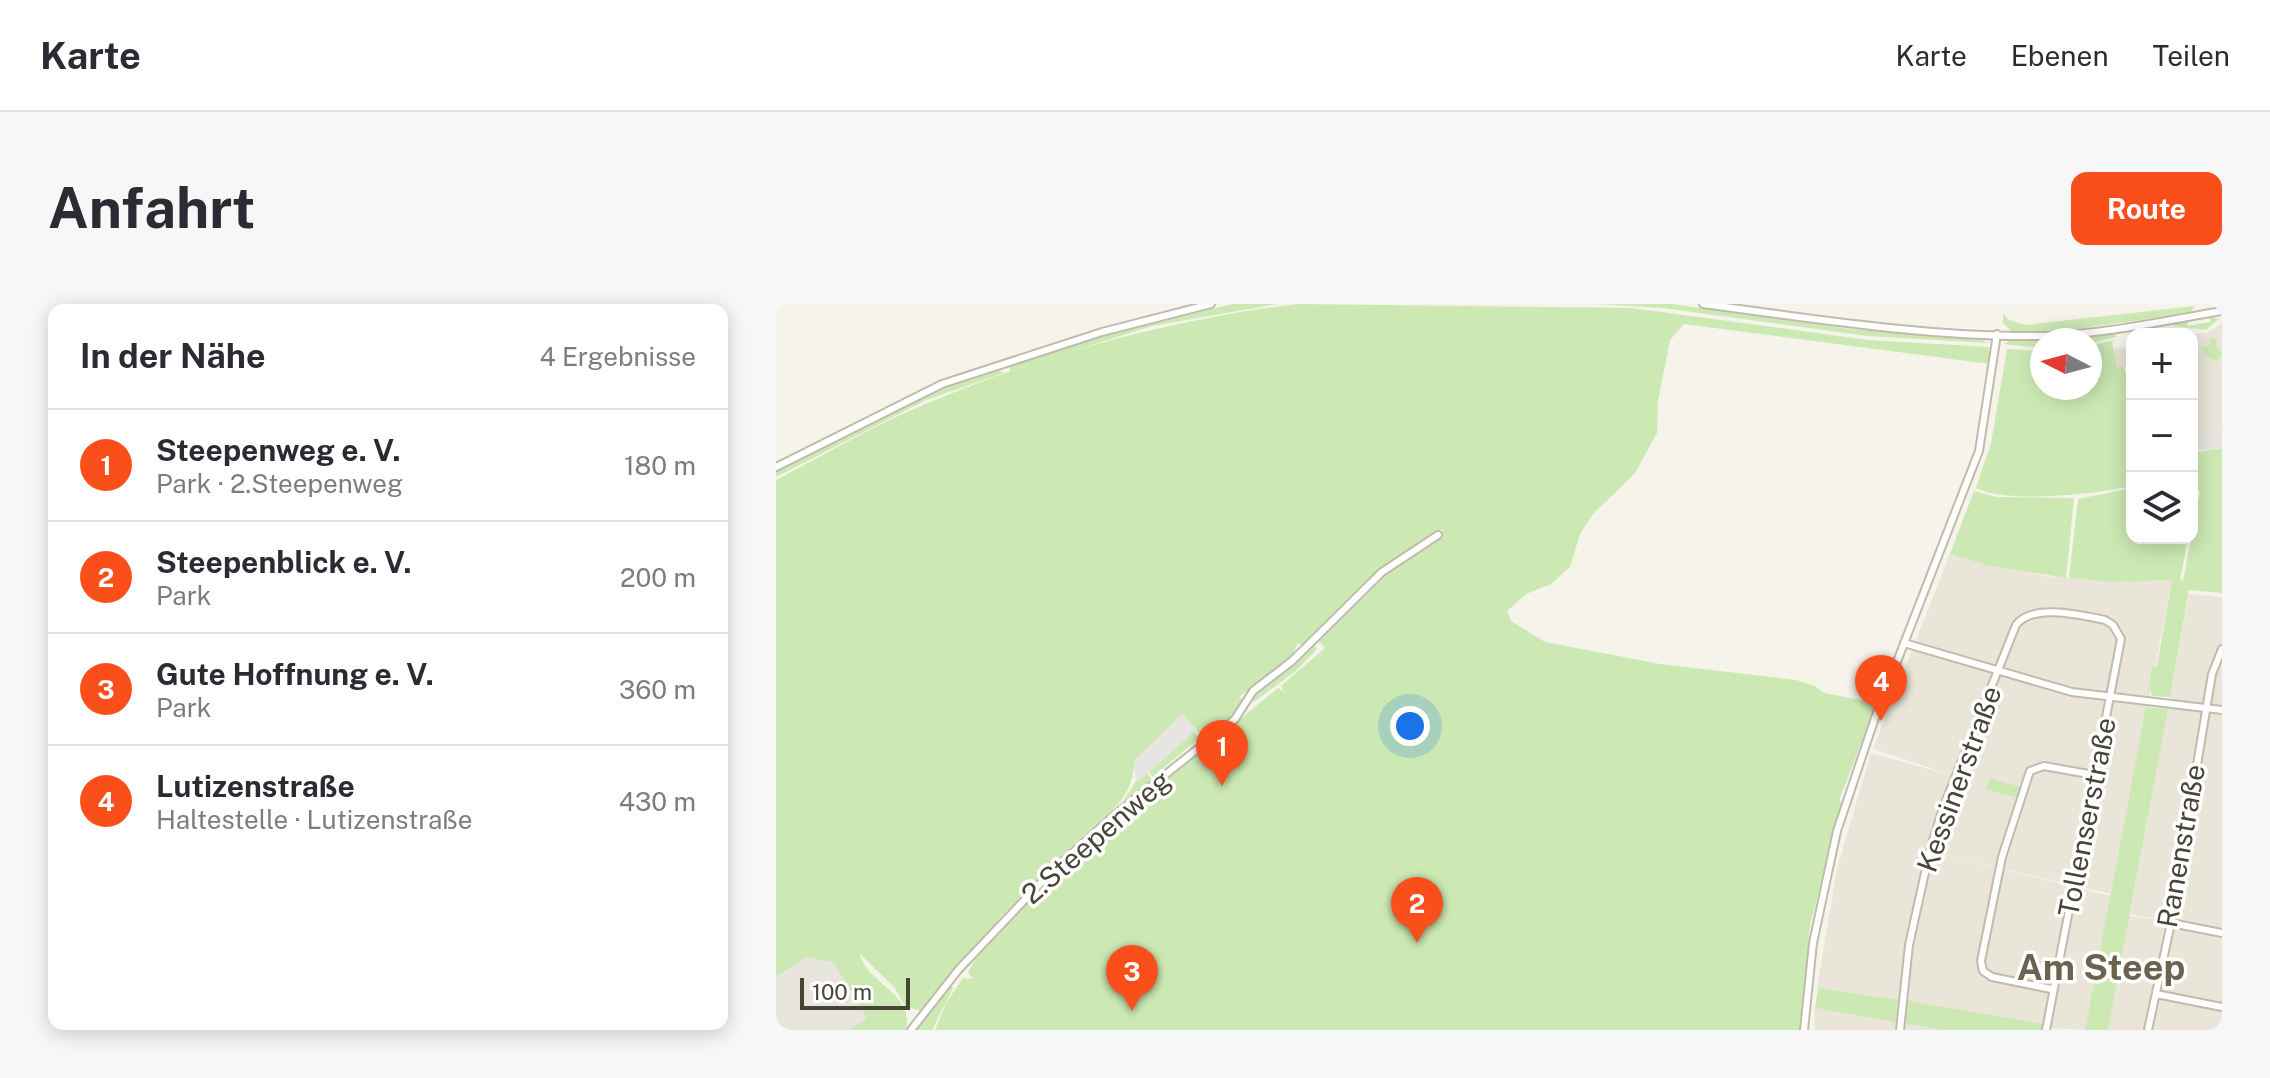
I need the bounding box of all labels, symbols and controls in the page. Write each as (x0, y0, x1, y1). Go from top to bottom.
text: Karte (40, 33, 141, 78)
text: Karte (1896, 39, 1967, 72)
text: Ebenen (2011, 39, 2109, 72)
text: Teilen (2153, 39, 2230, 72)
button: Route (2071, 172, 2222, 245)
text: Anfahrt (48, 175, 255, 241)
north arrow (2030, 328, 2102, 400)
map controls (2126, 328, 2198, 544)
button: + (2126, 328, 2198, 400)
text: In der Nähe (80, 336, 266, 376)
text: 4 Ergebnisse (539, 341, 696, 372)
button: − (2126, 400, 2198, 472)
text: Steepenweg e. V. (156, 432, 401, 468)
text: 1 (100, 450, 112, 481)
text: 180 m (624, 450, 696, 481)
text: Park · 2.Steepenweg (156, 468, 403, 499)
button: layers (2126, 472, 2198, 544)
text: Steepenblick e. V. (156, 544, 412, 580)
text: 2 (98, 562, 114, 593)
text: 200 m (620, 562, 696, 593)
text: Park (156, 580, 211, 611)
pin: 4 (1855, 655, 1907, 721)
text: Gute Hoffnung e. V. (156, 656, 434, 692)
text: 3 (97, 674, 115, 705)
text: 360 m (619, 674, 696, 705)
street label: Kessinerstraße (1910, 681, 2007, 876)
text: Park (156, 692, 211, 723)
your location (1390, 706, 1430, 746)
street label: Tollenserstraße (2051, 715, 2122, 919)
pin: 1 (1196, 720, 1248, 786)
street label: Ranenstraße (2150, 762, 2211, 930)
street label: 2.Steepenweg (1014, 763, 1177, 910)
text: Lutizenstraße (156, 768, 355, 804)
text: 4 (97, 786, 115, 817)
text: 430 m (619, 786, 696, 817)
text: Haltestelle · Lutizenstraße (156, 804, 472, 835)
pin: 2 (1391, 877, 1443, 943)
pin: 3 (1106, 945, 1158, 1011)
district label: Am Steep (2017, 946, 2185, 988)
scale bar (800, 974, 910, 1010)
text: 100 m (812, 979, 872, 1005)

